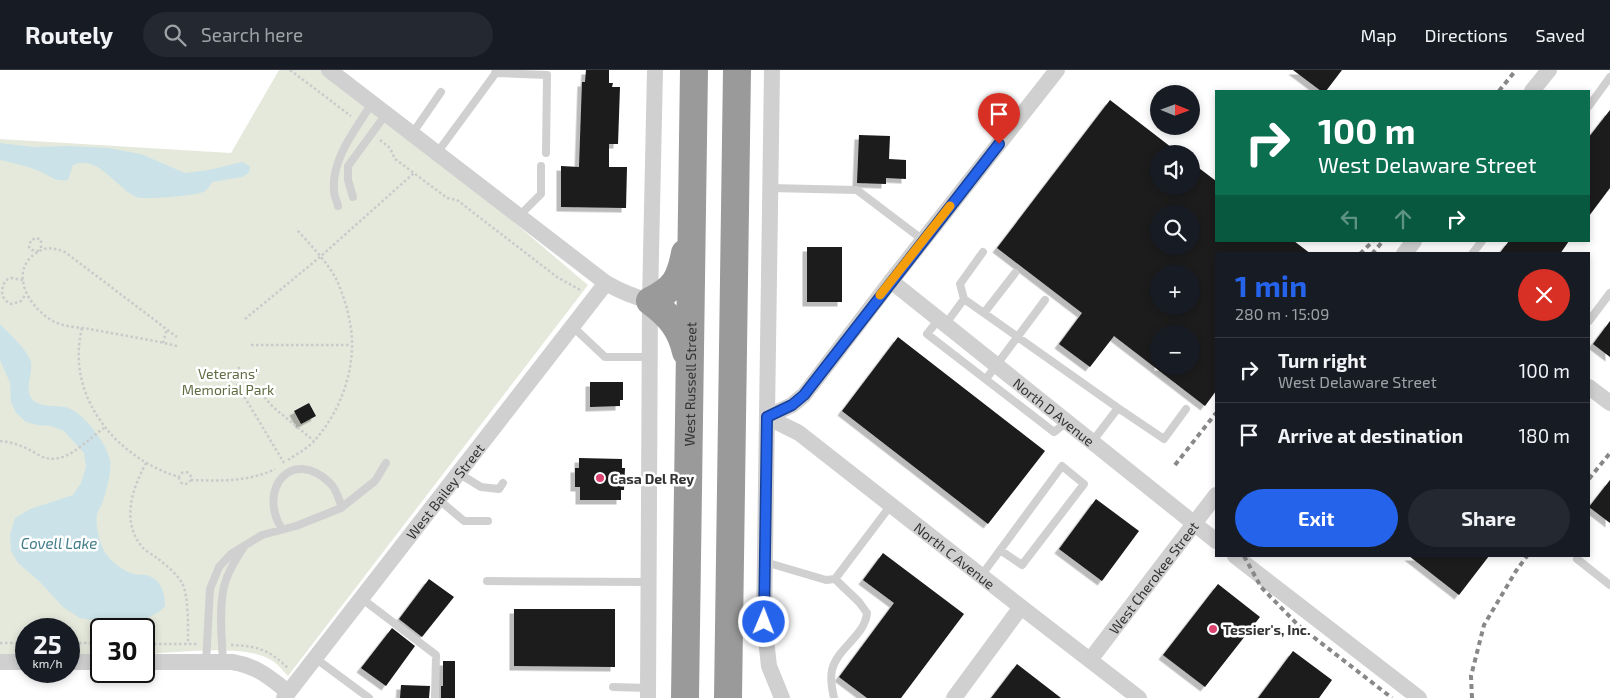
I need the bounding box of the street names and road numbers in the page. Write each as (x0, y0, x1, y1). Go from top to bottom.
street label: West Russell Street (680, 322, 699, 446)
street label: North D Avenue (1010, 374, 1098, 449)
street label: West Bailey Street (402, 440, 487, 542)
street label: North C Avenue (911, 518, 999, 592)
street label: West Cherokee Street (1105, 518, 1202, 637)

